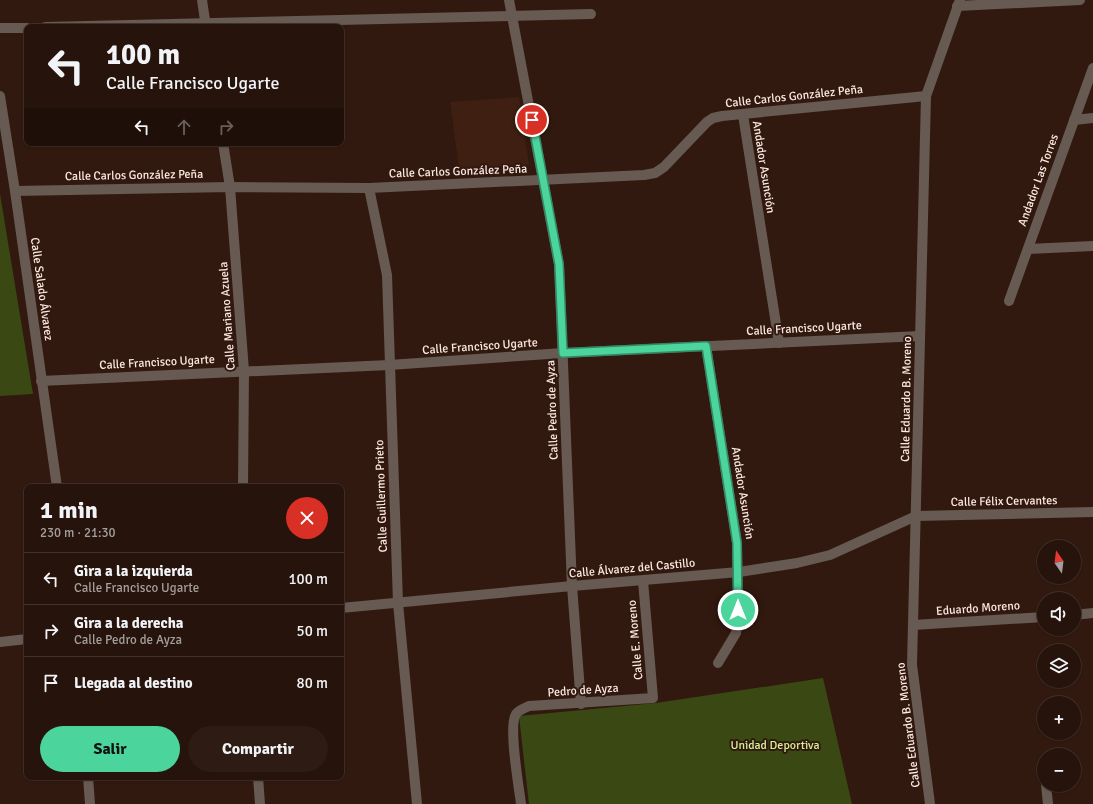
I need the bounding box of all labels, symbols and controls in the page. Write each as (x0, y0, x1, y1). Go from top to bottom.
text: 100 m (106, 38, 180, 72)
icon: left (40, 40, 92, 92)
text: Calle Francisco Ugarte (106, 72, 279, 94)
street label: Calle Carlos González Peña (724, 82, 864, 111)
pin (515, 103, 549, 137)
icon: arrive (521, 109, 543, 131)
icon: left (131, 116, 153, 138)
icon: ahead (173, 116, 195, 138)
icon: right (215, 116, 237, 138)
street label: Andador Asunción (749, 120, 778, 214)
street label: Andador Las Torres (1015, 132, 1062, 228)
street label: Calle Carlos González Peña (389, 162, 527, 181)
street label: Calle Carlos González Peña (65, 167, 203, 184)
street label: Calle Salado Álvarez (27, 237, 56, 342)
street label: Calle Mariano Azuela (216, 261, 239, 371)
street label: Calle Francisco Ugarte (746, 318, 862, 339)
street label: Calle Francisco Ugarte (422, 335, 538, 358)
street label: Calle Eduardo B. Moreno (898, 336, 915, 462)
street label: Calle Francisco Ugarte (99, 352, 215, 373)
street label: Calle Pedro de Ayza (543, 360, 562, 460)
street label: Calle Guillermo Prieto (372, 439, 391, 553)
street label: Andador Asunción (728, 446, 757, 540)
street label: Calle Félix Cervantes (950, 493, 1058, 510)
text: 1 min (40, 495, 98, 525)
button: close (286, 497, 328, 539)
text: 230 m · 21:30 (40, 525, 116, 541)
north arrow (1037, 540, 1081, 584)
map controls (1037, 540, 1081, 792)
street label: Calle Álvarez del Castillo (568, 556, 696, 581)
text: Gira a la izquierda (74, 562, 193, 580)
icon: left (40, 568, 62, 590)
text: 100 m (288, 570, 328, 588)
text: Calle Francisco Ugarte (74, 580, 199, 596)
position arrow (717, 589, 759, 631)
button: sound (1037, 592, 1081, 636)
street label: Eduardo Moreno (936, 598, 1021, 619)
street label: Calle E. Moreno (625, 599, 646, 681)
text: Gira a la derecha (74, 614, 184, 632)
icon: right (40, 620, 62, 642)
text: 50 m (297, 622, 328, 640)
text: Calle Pedro de Ayza (74, 632, 182, 648)
button: layers (1037, 644, 1081, 688)
street label: Calle Eduardo B. Moreno (893, 662, 924, 788)
icon: arrive (40, 672, 62, 694)
text: Llegada al destino (74, 674, 193, 692)
text: 80 m (297, 674, 328, 692)
street label: Pedro de Ayza (547, 681, 619, 700)
button: + (1037, 696, 1081, 740)
button: Salir (40, 726, 180, 772)
button: Compartir (188, 726, 328, 772)
park label: Unidad Deportiva (730, 738, 820, 753)
button: − (1037, 748, 1081, 792)

